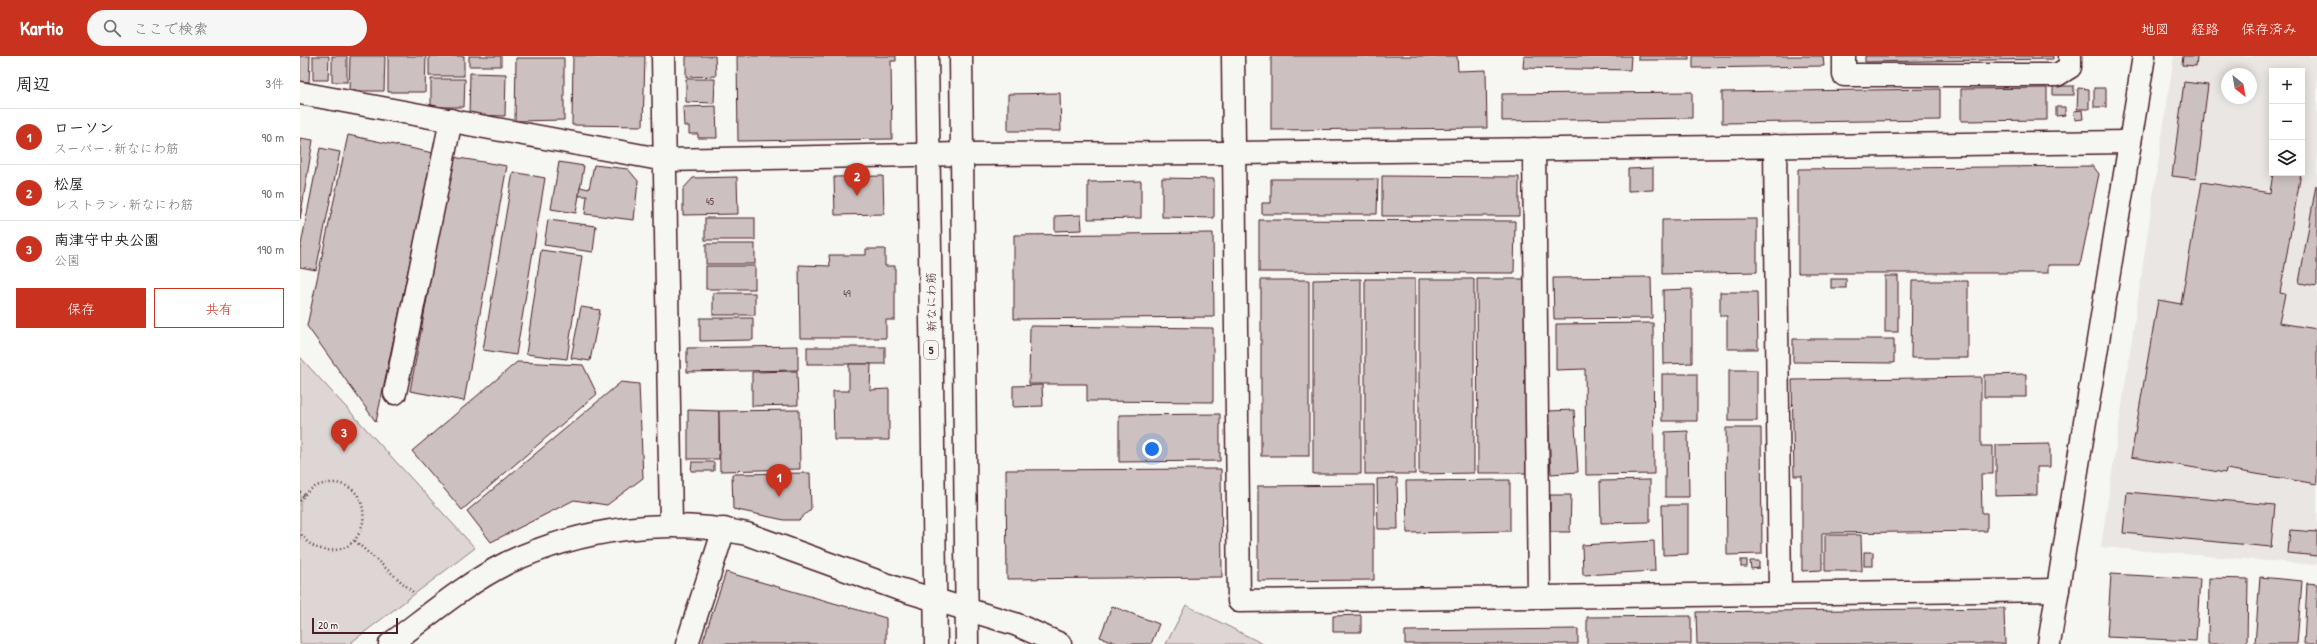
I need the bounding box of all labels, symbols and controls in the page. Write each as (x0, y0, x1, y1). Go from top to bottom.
search box (87, 10, 367, 46)
text: Kartio (20, 15, 63, 41)
icon: search (101, 17, 123, 39)
text: ここで検索 (133, 18, 208, 39)
text: 地図 (2141, 19, 2169, 38)
text: 経路 (2191, 19, 2219, 38)
text: 保存済み (2241, 19, 2297, 38)
north arrow (2221, 68, 2257, 104)
map controls (2269, 68, 2305, 176)
button: + (2269, 68, 2305, 104)
text: 周辺 (16, 72, 50, 95)
text: 3件 (265, 74, 284, 92)
button: − (2269, 104, 2305, 140)
text: ローソン (54, 117, 114, 138)
text: 1 (27, 128, 31, 146)
text: 90 m (262, 128, 284, 146)
text: スーパー · 新なにわ筋 (54, 139, 179, 157)
button: layers (2269, 140, 2305, 176)
pin: 2 (844, 163, 870, 196)
text: 松屋 (54, 173, 84, 194)
text: 2 (26, 184, 32, 202)
text: 90 m (262, 184, 284, 202)
text: レストラン · 新なにわ筋 (54, 195, 194, 213)
house number: 45 (706, 195, 715, 208)
text: 南津守中央公園 (54, 229, 159, 250)
text: 3 (26, 240, 32, 258)
text: 190 m (257, 240, 284, 258)
text: 公園 (54, 251, 80, 269)
street label: 新なにわ筋 (922, 272, 940, 332)
house number: 49 (843, 287, 851, 300)
button: 保存 (16, 288, 146, 328)
button: 共有 (154, 288, 284, 328)
road number: 5 (924, 341, 938, 359)
pin: 3 (331, 419, 357, 452)
your location (1142, 439, 1162, 459)
pin: 1 (766, 464, 792, 497)
scale bar (312, 616, 398, 635)
text: 20 m (318, 618, 338, 632)

